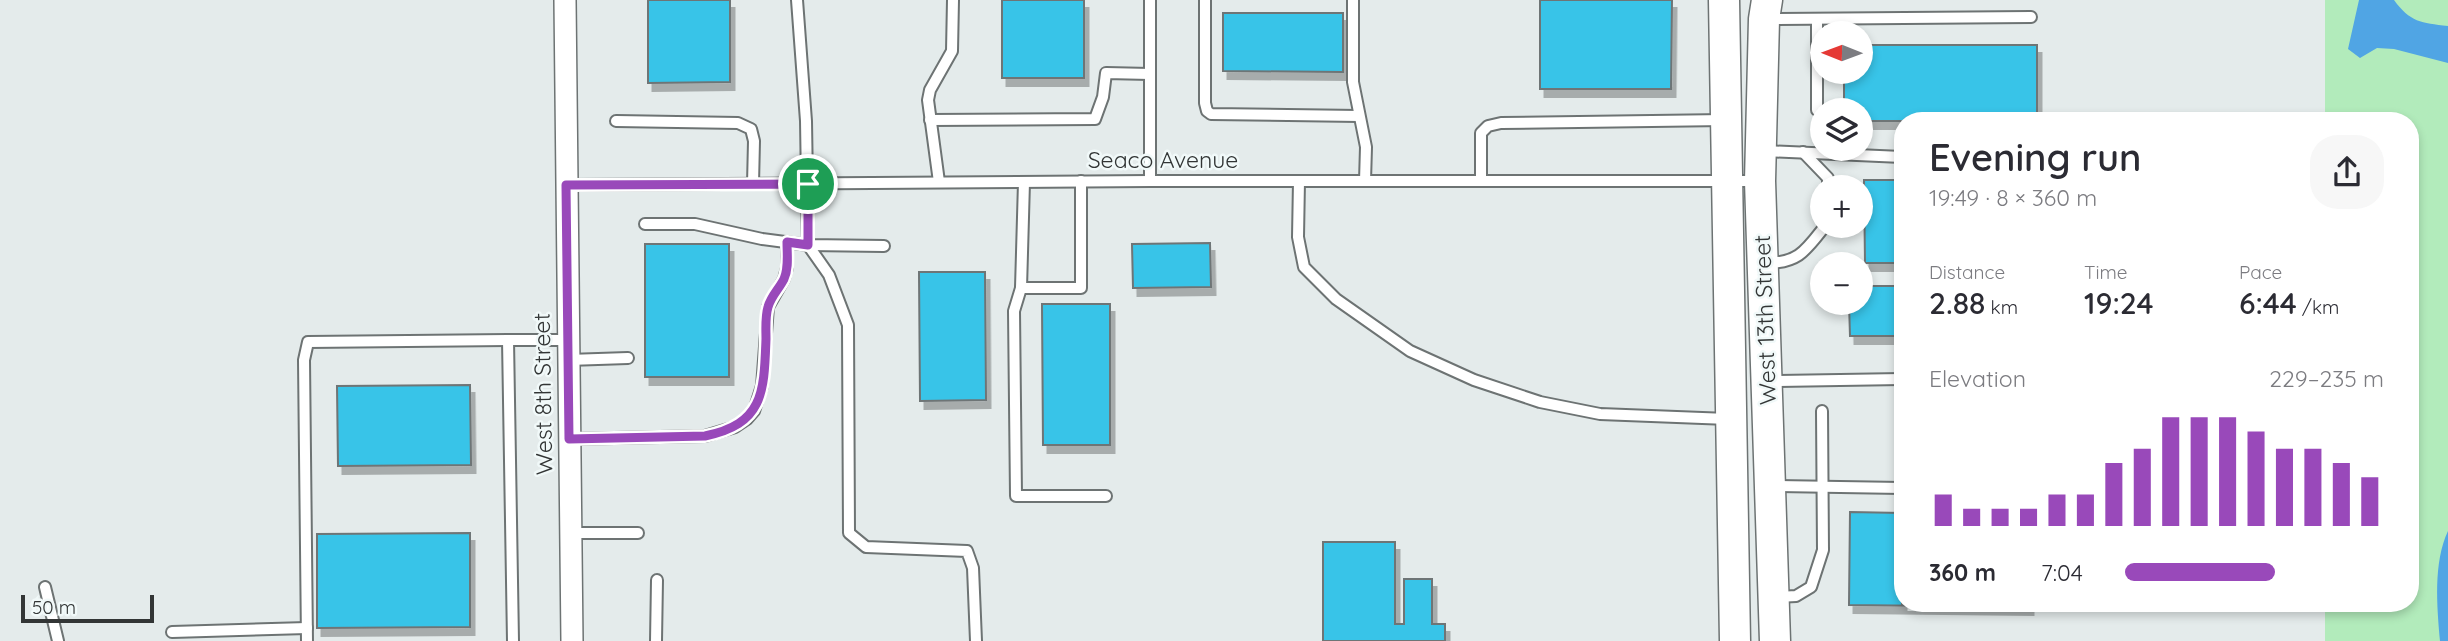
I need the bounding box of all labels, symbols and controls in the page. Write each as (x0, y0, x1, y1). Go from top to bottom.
north arrow (1810, 21, 1872, 84)
map controls (1810, 21, 1873, 315)
button: layers (1810, 98, 1873, 161)
text: Evening run (1929, 133, 2142, 181)
button: share (2310, 135, 2384, 209)
street label: Seaco Avenue (1088, 145, 1238, 174)
pin (778, 154, 838, 214)
icon: arrive (789, 165, 827, 203)
button: + (1810, 175, 1873, 238)
text: 19:49 · 8 × 360 m (1929, 183, 2097, 212)
street label: West 13th Street (1747, 234, 1782, 406)
button: − (1810, 252, 1873, 315)
text: Distance (1929, 260, 2005, 284)
text: Time (2084, 260, 2128, 284)
text: Pace (2239, 260, 2282, 284)
text: 2.88 (1929, 284, 1985, 322)
text: 19:24 (2084, 284, 2154, 322)
text: 6:44 (2239, 284, 2297, 322)
text: km (1985, 295, 2018, 319)
text: /km (2297, 295, 2339, 319)
street label: West 8th Street (527, 312, 558, 475)
text: Elevation (1929, 364, 2026, 393)
text: 229–235 m (2269, 364, 2384, 393)
text: 360 m (1929, 558, 1996, 587)
text: 7:04 (2041, 558, 2083, 587)
scale bar (21, 592, 154, 624)
text: 50 m (32, 595, 76, 619)

